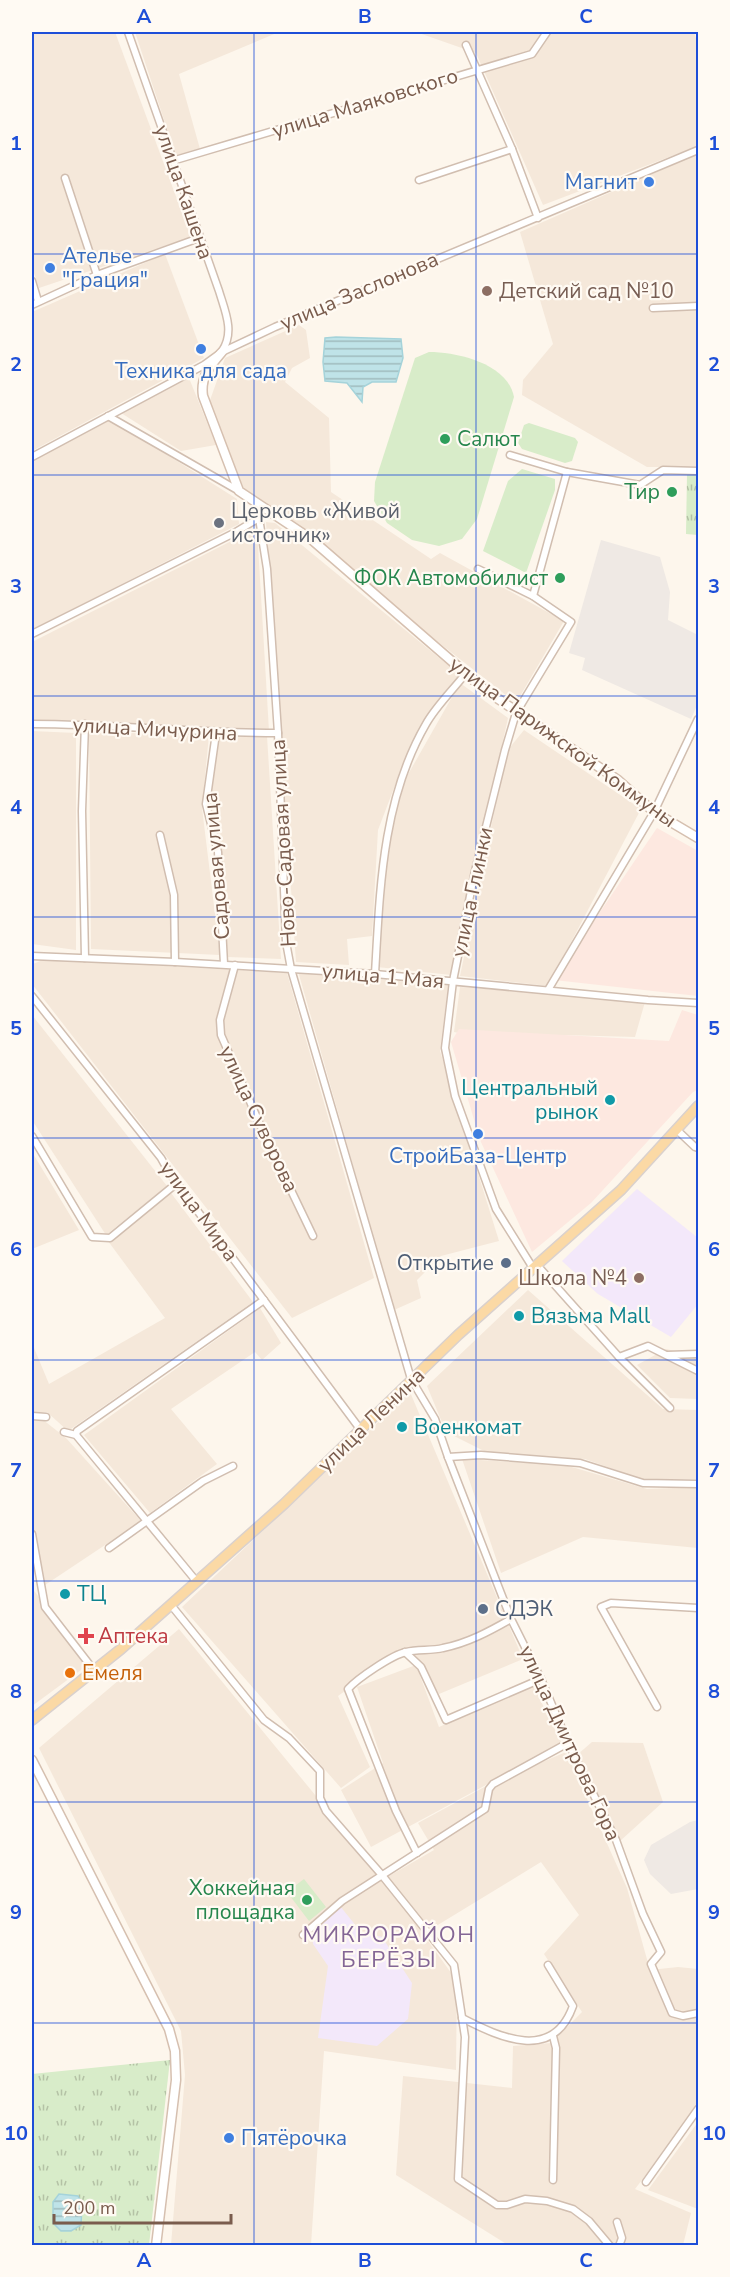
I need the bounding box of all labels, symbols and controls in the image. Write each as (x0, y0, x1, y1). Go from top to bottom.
text: A (137, 3, 152, 30)
text: B (358, 3, 372, 30)
text: C (579, 3, 593, 30)
street label: улица Маяковского (269, 61, 461, 145)
street label: улица Кашена (148, 121, 220, 263)
text: 1 (10, 130, 22, 157)
text: 1 (708, 130, 720, 157)
place label: Магнит (565, 168, 638, 196)
marker: Магнит (642, 175, 656, 189)
place label: Ателье "Грация" (62, 242, 148, 294)
street label: улица Заслонова (275, 245, 443, 337)
marker: Ателье "Грация" (43, 261, 57, 275)
place label: Детский сад №10 (499, 277, 674, 305)
marker: Детский сад №10 (480, 284, 494, 298)
marker: Техника для сада (194, 342, 208, 356)
text: 2 (10, 351, 22, 378)
text: 2 (708, 351, 720, 378)
place label: Техника для сада (115, 357, 287, 385)
place label: Салют (457, 425, 520, 453)
marker: Салют (438, 432, 452, 446)
place label: Тир (624, 478, 660, 506)
marker: Тир (665, 485, 679, 499)
place label: Церковь «Живой источник» (231, 497, 400, 549)
marker: Церковь «Живой источник» (212, 516, 226, 530)
place label: ФОК Автомобилист (354, 564, 549, 592)
marker: ФОК Автомобилист (553, 571, 567, 585)
text: 3 (10, 573, 22, 600)
text: 3 (708, 573, 720, 600)
street label: улица Парижской Коммуны (444, 650, 682, 834)
street label: улица Мичурина (72, 711, 238, 747)
street label: Ново-Садовая улица (264, 738, 302, 948)
street label: Садовая улица (196, 791, 236, 941)
text: 4 (10, 794, 22, 821)
text: 4 (708, 794, 720, 821)
street label: улица Глинки (445, 824, 499, 960)
street label: улица 1 Мая (321, 957, 445, 995)
text: 5 (10, 1015, 22, 1042)
text: 5 (708, 1015, 720, 1042)
street label: улица Суворова (213, 1041, 305, 1197)
place label: Центральный рынок (461, 1074, 599, 1126)
marker: Центральный рынок (603, 1093, 617, 1107)
marker: СтройБаза-Центр (471, 1127, 485, 1141)
place label: СтройБаза-Центр (389, 1142, 567, 1170)
street label: улица Мира (153, 1155, 245, 1267)
text: 6 (10, 1236, 22, 1263)
text: 6 (708, 1236, 720, 1263)
place label: Открытие (397, 1249, 494, 1277)
marker: Открытие (499, 1256, 513, 1270)
place label: Школа №4 (518, 1264, 627, 1292)
marker: Школа №4 (632, 1271, 646, 1285)
place label: Вязьма Mall (531, 1302, 651, 1330)
marker: Вязьма Mall (512, 1309, 526, 1323)
street label: улица Ленина (311, 1362, 431, 1478)
place label: Военкомат (414, 1413, 522, 1441)
marker: Военкомат (395, 1420, 409, 1434)
text: 7 (10, 1457, 22, 1484)
text: 7 (708, 1457, 720, 1484)
place label: ТЦ (77, 1580, 107, 1608)
marker: ТЦ (58, 1587, 72, 1601)
place label: СДЭК (495, 1595, 554, 1623)
marker: СДЭК (476, 1602, 490, 1616)
place label: Аптека (98, 1622, 169, 1650)
marker: Аптека (79, 1629, 93, 1643)
street label: улица Дмитрова Гора (512, 1641, 628, 1845)
place label: Емеля (82, 1659, 143, 1687)
marker: Емеля (63, 1666, 77, 1680)
text: 8 (10, 1678, 22, 1705)
text: 8 (708, 1678, 720, 1705)
place label: Хоккейная площадка (189, 1874, 295, 1926)
marker: Хоккейная площадка (300, 1893, 314, 1907)
text: 9 (10, 1899, 22, 1926)
text: 9 (708, 1899, 720, 1926)
district label: МИКРОРАЙОН БЕРЁЗЫ (303, 1920, 475, 1975)
text: 10 (4, 2120, 28, 2147)
text: 10 (702, 2120, 726, 2147)
place label: Пятёрочка (241, 2124, 347, 2152)
marker: Пятёрочка (222, 2131, 236, 2145)
scale bar (54, 2187, 231, 2225)
text: 200 m (63, 2196, 115, 2220)
text: A (137, 2247, 152, 2274)
text: B (358, 2247, 372, 2274)
text: C (579, 2247, 593, 2274)

